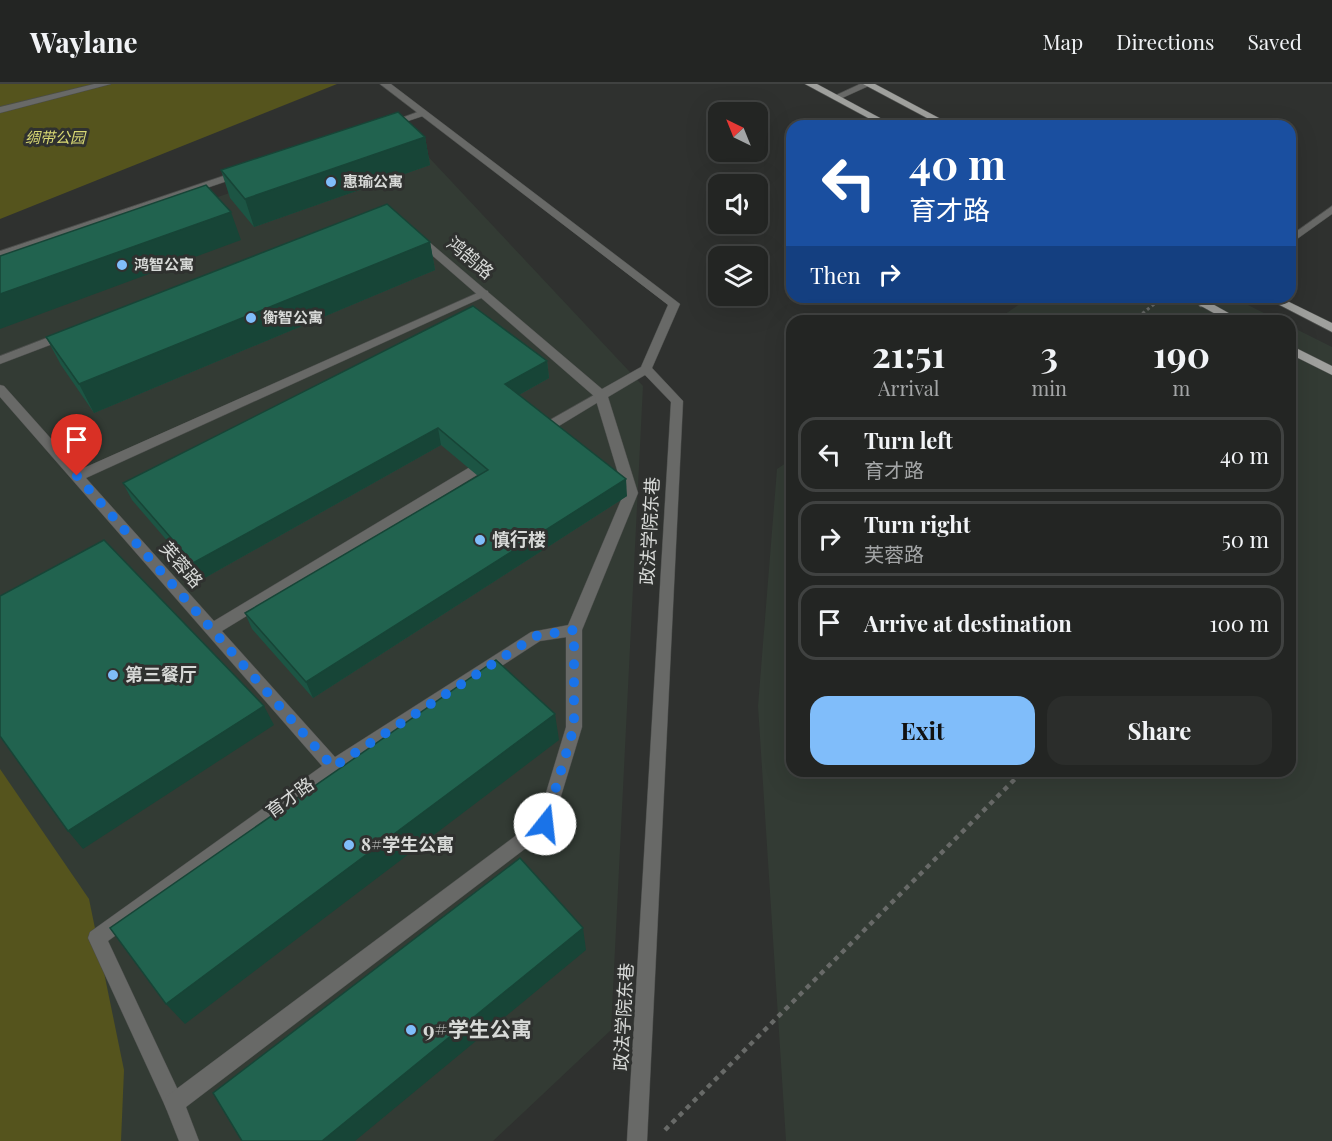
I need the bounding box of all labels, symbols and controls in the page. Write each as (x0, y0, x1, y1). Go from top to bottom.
text: Waylane (30, 23, 138, 60)
text: Map (1042, 27, 1083, 55)
text: Directions (1116, 27, 1214, 55)
text: Saved (1247, 27, 1302, 55)
north arrow (708, 102, 768, 162)
map controls (708, 102, 768, 306)
park label: 绸带公园 (25, 127, 87, 147)
text: 40 m (909, 135, 1006, 191)
icon: left (810, 144, 888, 222)
place label: 惠瑜公寓 (343, 171, 403, 191)
button: sound (708, 174, 768, 234)
marker: 惠瑜公寓 (324, 175, 338, 189)
text: 育才路 (909, 191, 990, 227)
street label: 鸿鹄路 (442, 231, 499, 284)
button: layers (708, 246, 768, 306)
place label: 鸿智公寓 (134, 254, 194, 274)
marker: 鸿智公寓 (115, 258, 129, 272)
icon: right (873, 258, 906, 291)
text: Then (810, 260, 861, 290)
place label: 衡智公寓 (263, 307, 323, 327)
marker: 衡智公寓 (244, 311, 258, 325)
text: 21:51 (872, 329, 945, 377)
text: 3 (1040, 329, 1058, 377)
text: 190 (1153, 329, 1210, 377)
text: Arrival (878, 374, 940, 401)
text: min (1031, 374, 1067, 401)
text: m (1173, 374, 1190, 401)
pin (51, 414, 102, 476)
icon: arrive (60, 423, 93, 456)
text: Turn left (864, 425, 953, 455)
icon: left (813, 438, 846, 471)
text: 40 m (1220, 440, 1269, 470)
text: 育才路 (864, 456, 924, 483)
street label: 政法学院东巷 (634, 476, 664, 586)
text: Turn right (864, 509, 970, 539)
icon: right (813, 522, 846, 555)
text: 50 m (1222, 524, 1269, 554)
place label: 慎行楼 (492, 527, 546, 551)
marker: 慎行楼 (473, 533, 487, 547)
street label: 芙蓉路 (155, 536, 209, 593)
text: 芙蓉路 (864, 540, 924, 567)
icon: arrive (813, 606, 846, 639)
text: Arrive at destination (864, 608, 1072, 638)
text: 100 m (1209, 608, 1269, 638)
place label: 第三餐厅 (125, 662, 197, 686)
marker: 第三餐厅 (106, 668, 120, 682)
button: Exit (810, 696, 1035, 765)
button: Share (1047, 696, 1272, 765)
street label: 育才路 (261, 772, 318, 823)
position arrow (513, 792, 577, 856)
place label: 8#学生公寓 (361, 832, 454, 856)
marker: 8#学生公寓 (342, 838, 356, 852)
street label: 政法学院东巷 (608, 962, 638, 1072)
place label: 9#学生公寓 (423, 1014, 532, 1042)
marker: 9#学生公寓 (404, 1023, 418, 1037)

